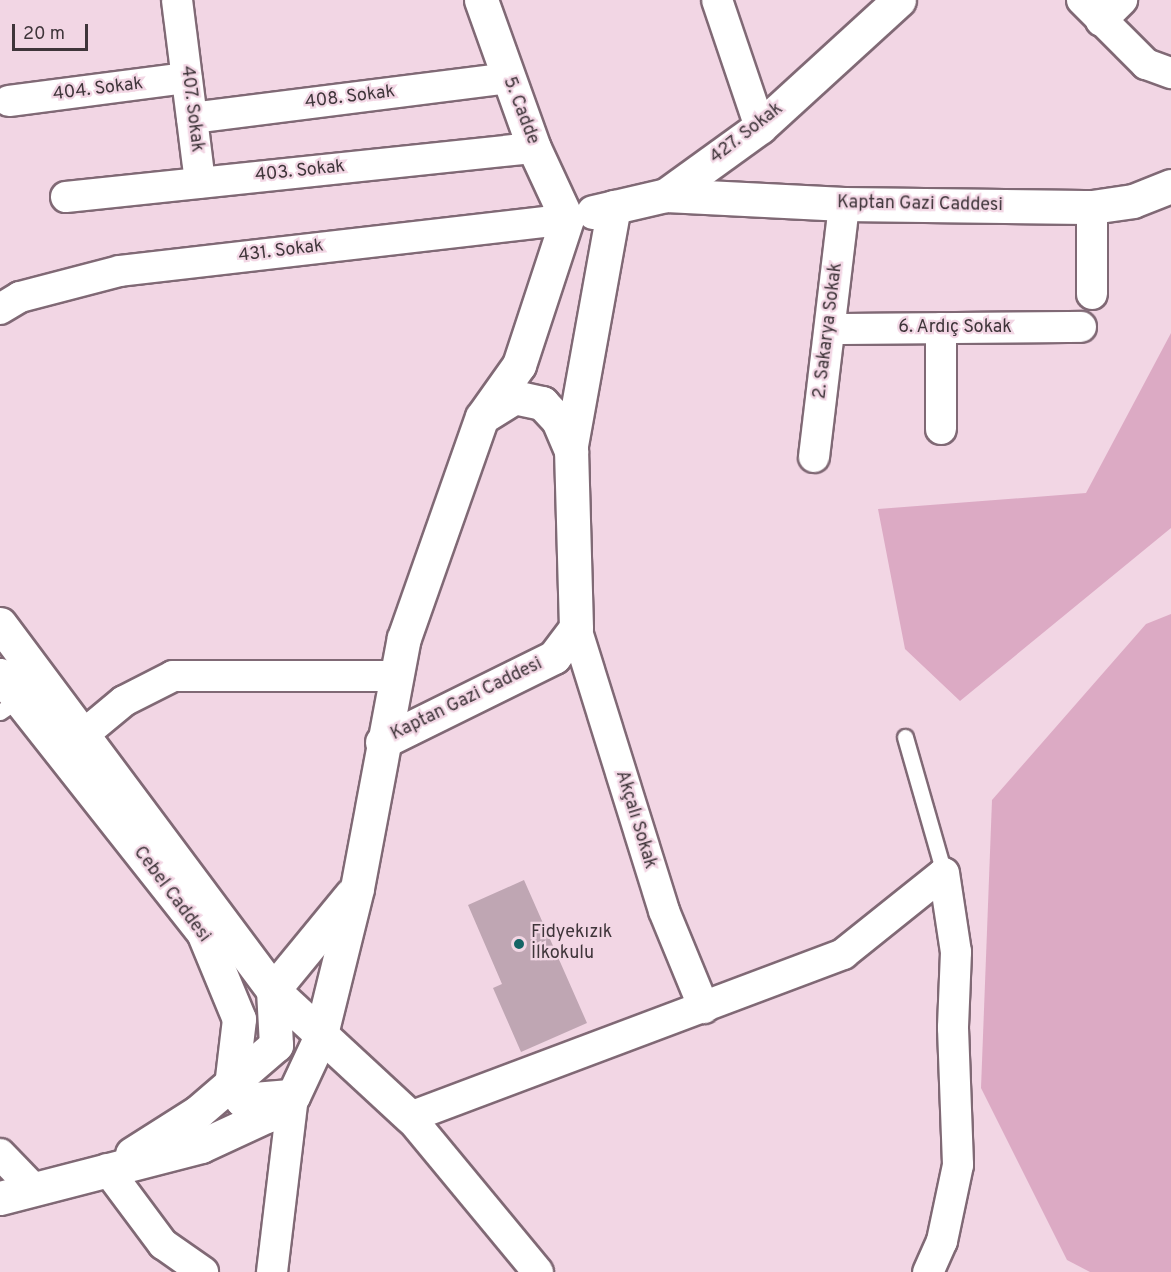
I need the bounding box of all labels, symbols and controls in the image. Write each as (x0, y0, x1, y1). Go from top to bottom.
scale bar (15, 12, 92, 50)
text: 20 m (23, 23, 65, 46)
street label: 407. Sokak (175, 65, 207, 153)
street label: 404. Sokak (52, 74, 144, 106)
street label: 5. Cadde (497, 74, 543, 148)
street label: 408. Sokak (304, 82, 396, 114)
street label: 427. Sokak (706, 99, 788, 169)
street label: 403. Sokak (254, 157, 346, 187)
street label: Kaptan Gazi Caddesi (837, 193, 1003, 217)
street label: 431. Sokak (237, 236, 325, 268)
street label: 2. Sakarya Sokak (810, 262, 848, 400)
street label: 6. Ardıç Sokak (898, 317, 1012, 339)
street label: Kaptan Gazi Caddesi (388, 654, 546, 746)
street label: Akçalı Sokak (610, 768, 660, 872)
street label: Cebel Caddesi (128, 843, 214, 947)
place label: Fidyekızık İlkokulu (531, 923, 612, 966)
marker: Fidyekızık İlkokulu (512, 937, 526, 951)

